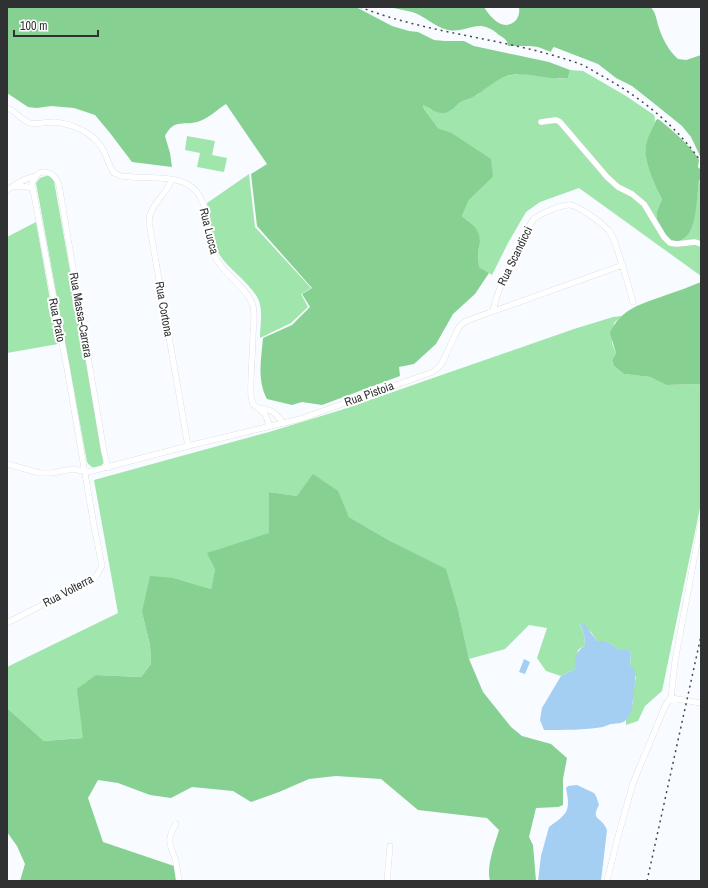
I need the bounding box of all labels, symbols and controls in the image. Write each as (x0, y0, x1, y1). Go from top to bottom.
scale bar (14, 12, 98, 38)
text: 100 m (20, 18, 47, 34)
street label: Rua Lucca (196, 206, 223, 256)
street label: Rua Scandicci (494, 224, 536, 288)
street label: Rua Massa-Carrara (66, 271, 96, 359)
street label: Rua Cortona (151, 280, 177, 338)
street label: Rua Prato (45, 297, 69, 343)
street label: Rua Pistoia (342, 378, 396, 410)
street label: Rua Volterra (40, 571, 96, 611)

